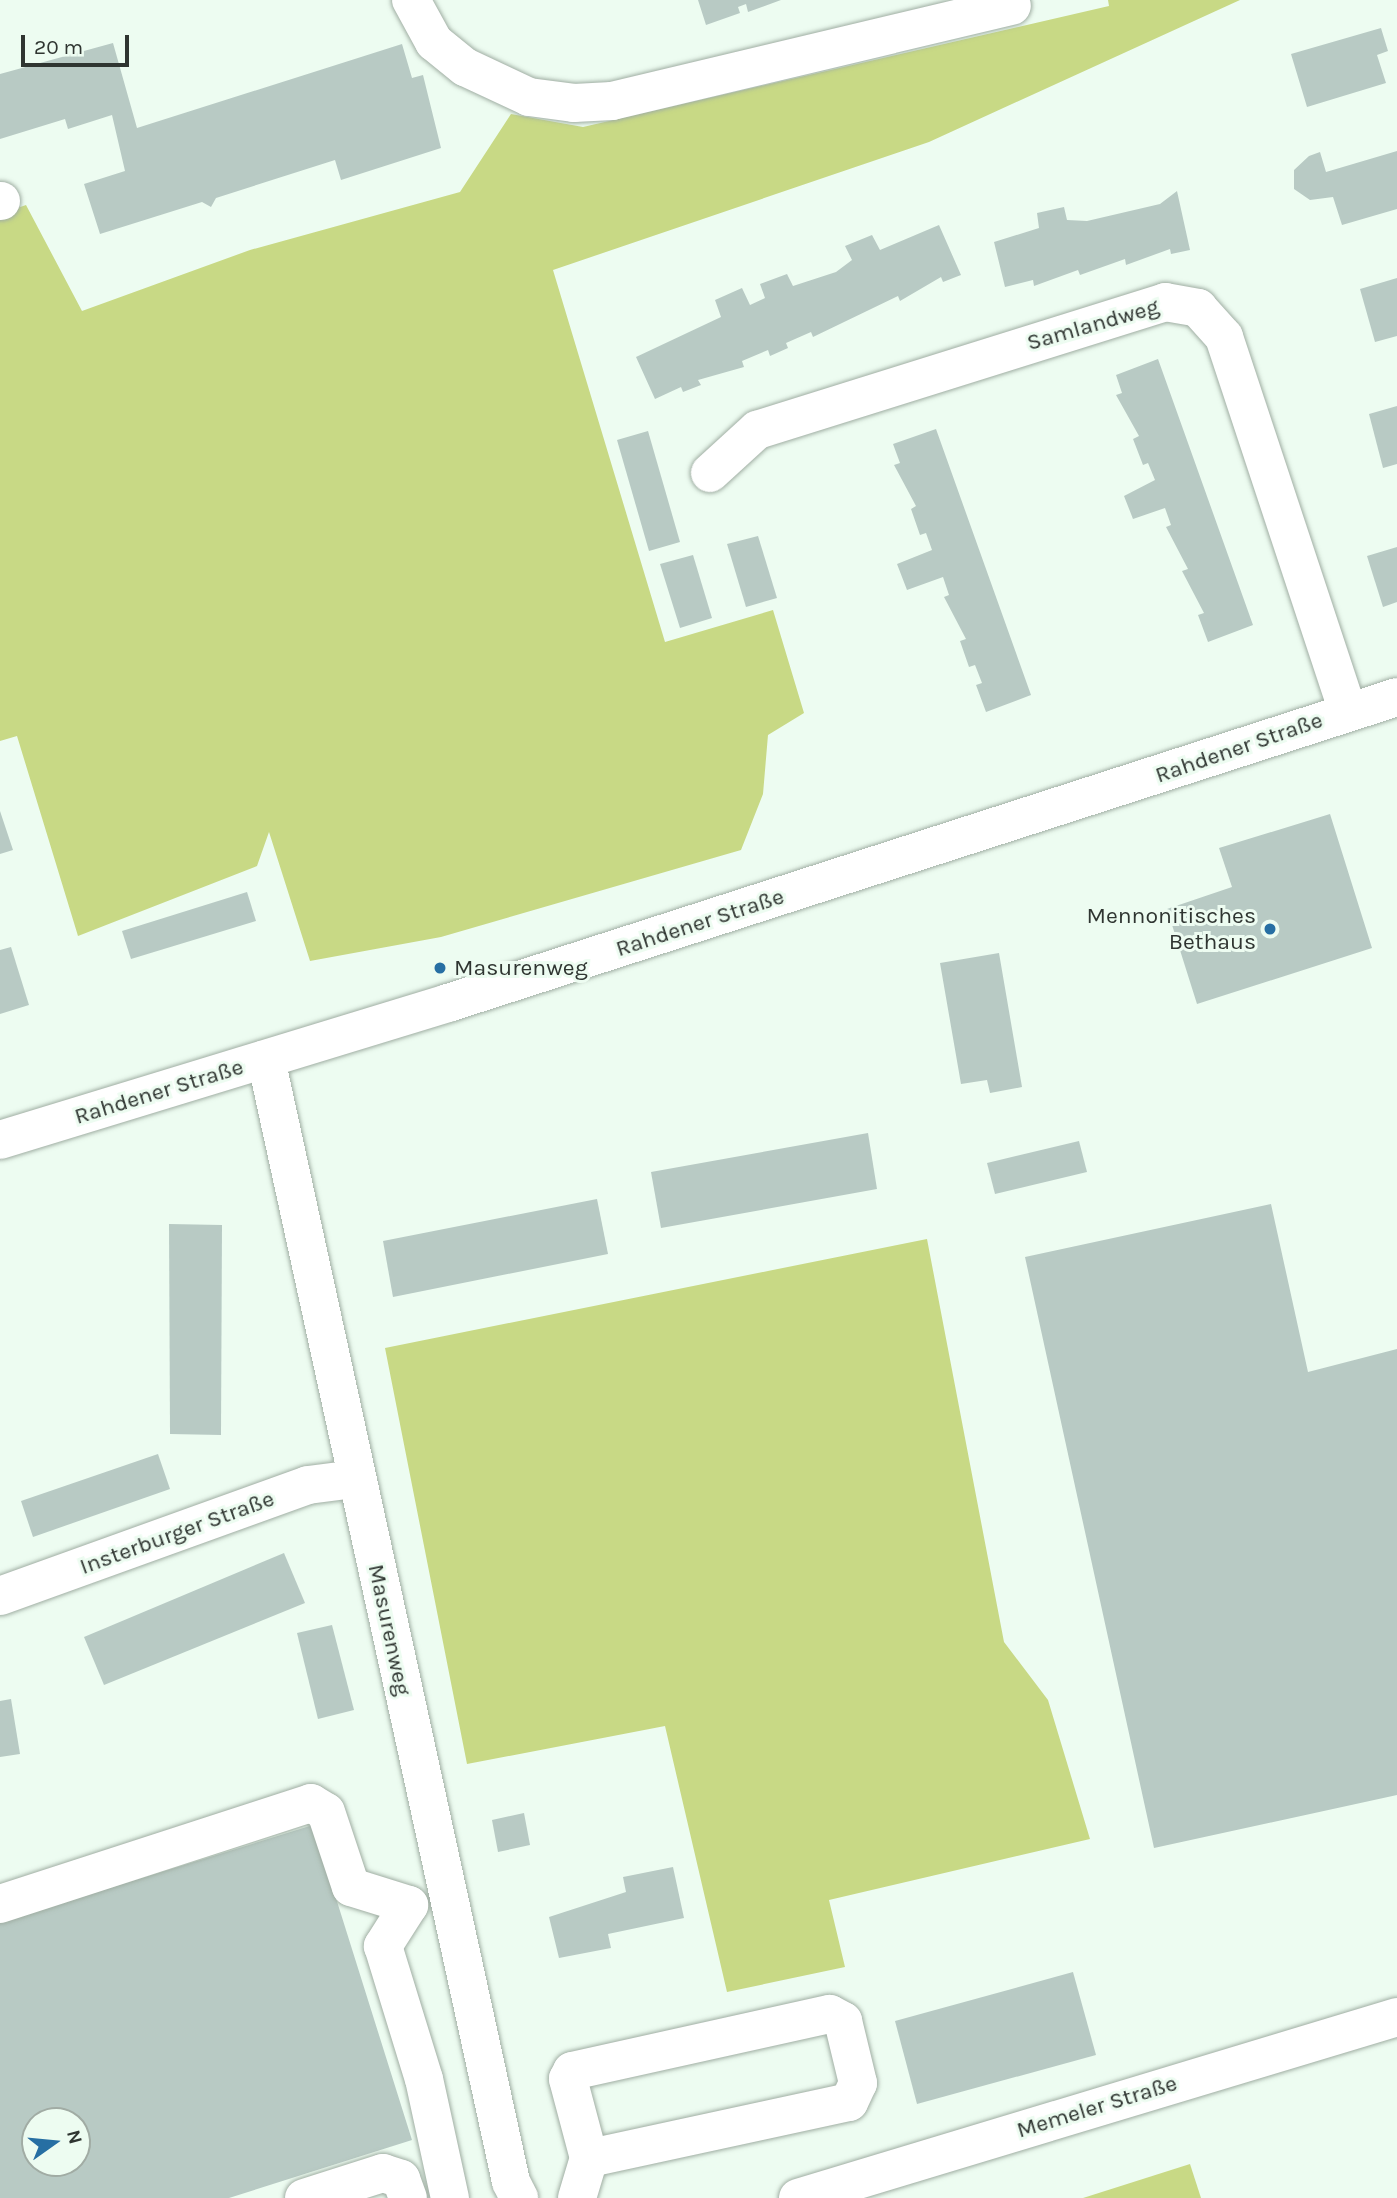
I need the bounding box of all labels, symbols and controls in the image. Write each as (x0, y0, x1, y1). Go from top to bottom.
scale bar (24, 21, 133, 65)
text: 20 m (34, 35, 83, 59)
street label: Samlandweg (1024, 293, 1162, 357)
street label: Rahdener Straße (1152, 706, 1326, 790)
street label: Rahdener Straße (613, 883, 787, 963)
place label: Mennonitisches Bethaus (1086, 902, 1256, 956)
marker: Mennonitisches Bethaus (1262, 921, 1278, 937)
place label: Masurenweg (454, 954, 588, 982)
marker: Masurenweg (432, 960, 448, 976)
street label: Rahdener Straße (71, 1053, 247, 1131)
street label: Insterburger Straße (76, 1485, 278, 1581)
street label: Masurenweg (362, 1562, 416, 1698)
street label: Memeler Straße (1014, 2070, 1180, 2144)
north arrow (21, 2107, 91, 2177)
text: N (62, 2128, 87, 2147)

